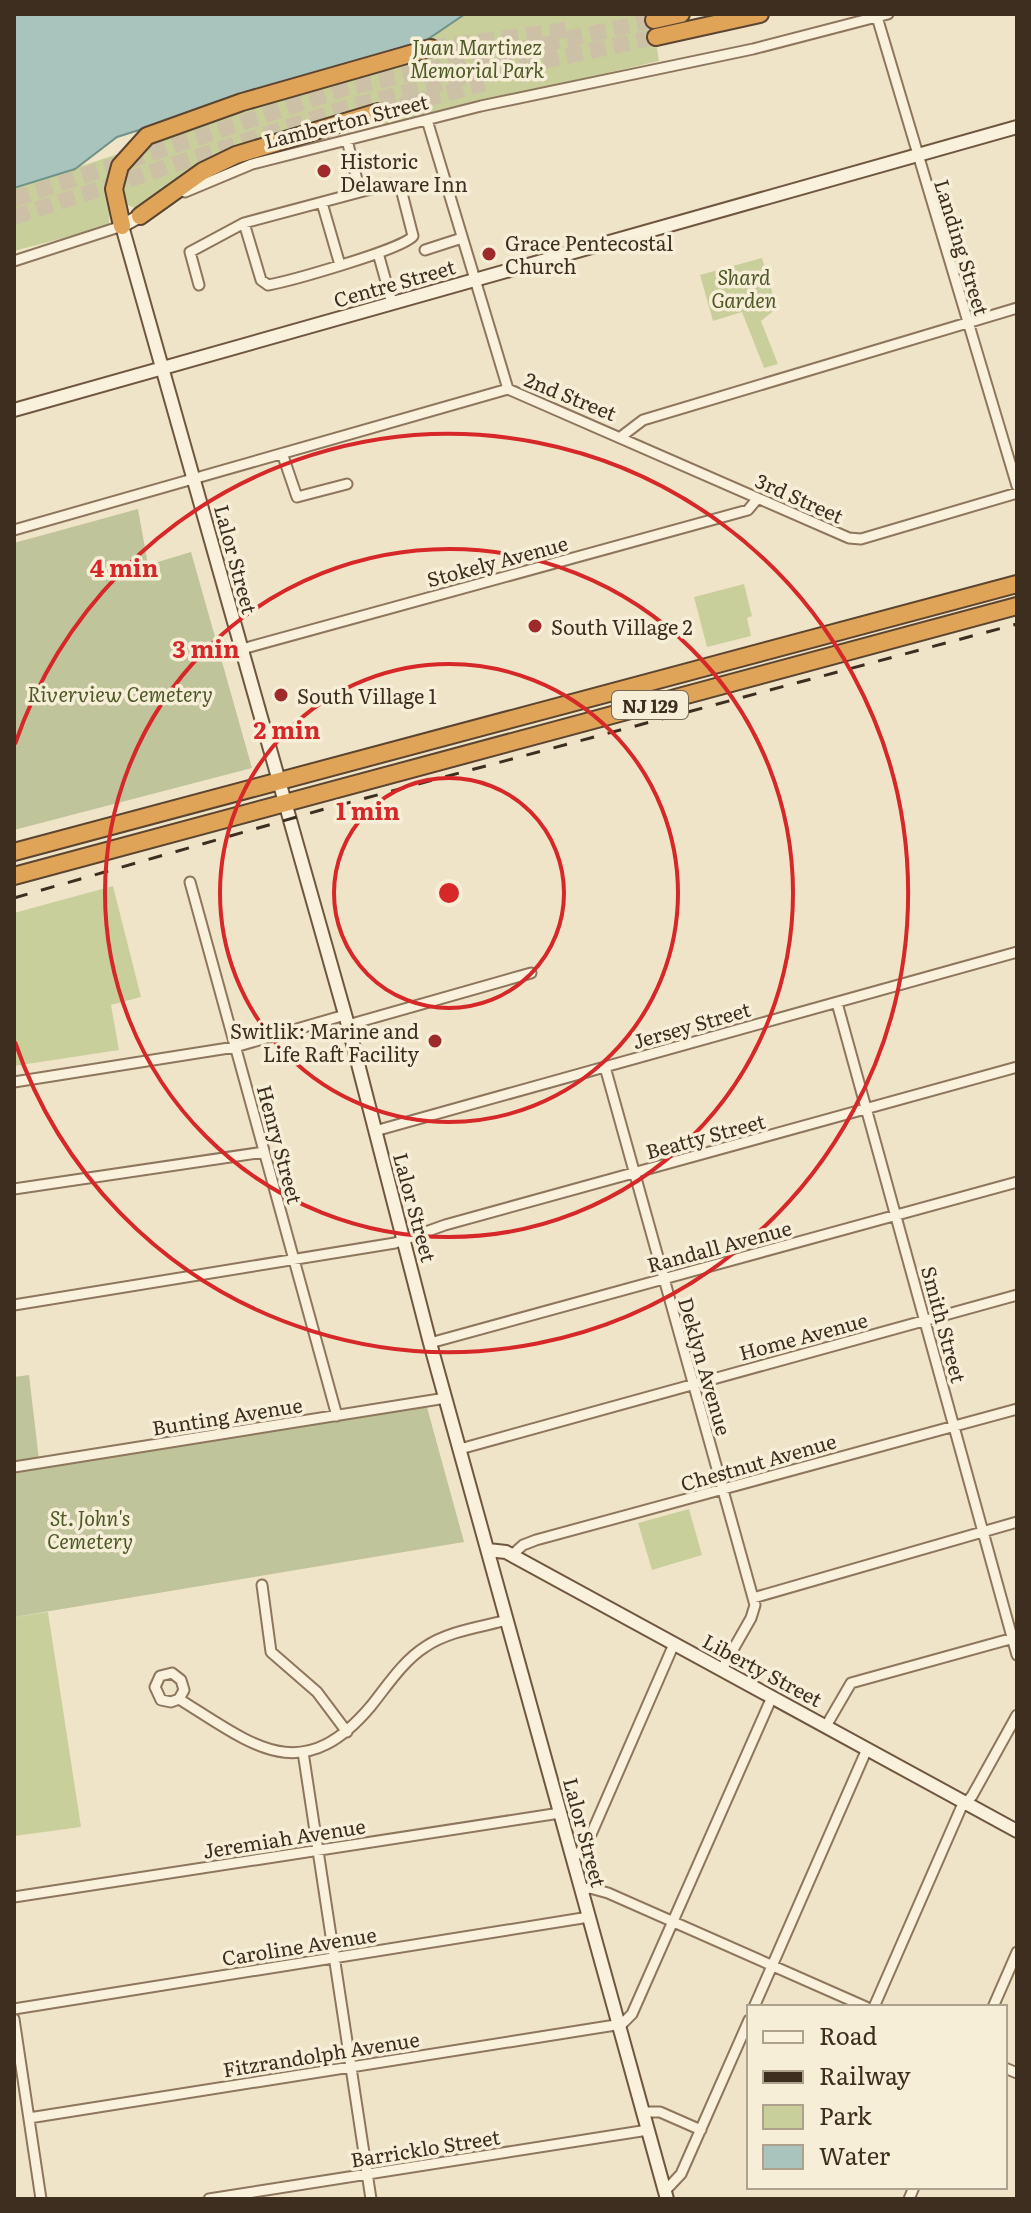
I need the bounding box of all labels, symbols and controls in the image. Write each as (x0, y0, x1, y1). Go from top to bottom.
park label: Juan Martinez Memorial Park (410, 31, 544, 84)
street label: Lamberton Street (261, 85, 431, 155)
place label: Historic Delaware Inn (340, 145, 468, 198)
marker: Historic Delaware Inn (315, 162, 333, 180)
street label: Landing Street (928, 175, 998, 319)
place label: Grace Pentecostal Church (505, 227, 673, 280)
marker: Grace Pentecostal Church (480, 245, 498, 263)
street label: Centre Street (330, 250, 458, 314)
park label: Shard Garden (711, 261, 777, 314)
street label: 2nd Street (521, 363, 621, 427)
street label: 3rd Street (751, 464, 849, 530)
street label: Lalor Street (208, 501, 266, 617)
street label: Stokely Avenue (423, 527, 571, 593)
text: 4 min (90, 549, 159, 584)
place label: South Village 2 (551, 611, 693, 641)
marker: South Village 2 (526, 617, 544, 635)
text: 3 min (172, 630, 240, 665)
park label: Riverview Cemetery (27, 678, 213, 708)
place label: South Village 1 (297, 680, 437, 710)
marker: South Village 1 (272, 686, 290, 704)
road number: NJ 129 (612, 691, 688, 719)
text: 2 min (253, 711, 321, 746)
text: 1 min (336, 792, 400, 827)
centre of rings (435, 879, 463, 907)
street label: Jersey Street (628, 993, 754, 1055)
place label: Switlik: Marine and Life Raft Facility (230, 1015, 419, 1068)
marker: Switlik: Marine and Life Raft Facility (426, 1032, 444, 1050)
street label: Henry Street (251, 1081, 311, 1207)
street label: Beatty Street (642, 1105, 768, 1165)
street label: Lalor Street (387, 1149, 445, 1265)
street label: Randall Avenue (643, 1211, 795, 1279)
street label: Smith Street (915, 1262, 975, 1386)
street label: Deklyn Avenue (672, 1293, 740, 1439)
street label: Home Avenue (735, 1303, 871, 1367)
street label: Bunting Avenue (150, 1388, 304, 1442)
street label: Chestnut Avenue (677, 1424, 839, 1498)
park label: St. John's Cemetery (47, 1502, 133, 1555)
street label: Liberty Street (698, 1625, 828, 1713)
street label: Lalor Street (557, 1774, 615, 1890)
street label: Jeremiah Avenue (201, 1809, 367, 1865)
street label: Caroline Avenue (220, 1918, 378, 1972)
legend (747, 2005, 1007, 2189)
text: Road (819, 2017, 878, 2052)
street label: Fitzrandolph Avenue (220, 2023, 422, 2083)
text: Railway (819, 2057, 911, 2092)
text: Park (819, 2097, 872, 2132)
street label: Barricklo Street (348, 2120, 502, 2174)
text: Water (819, 2137, 891, 2172)

